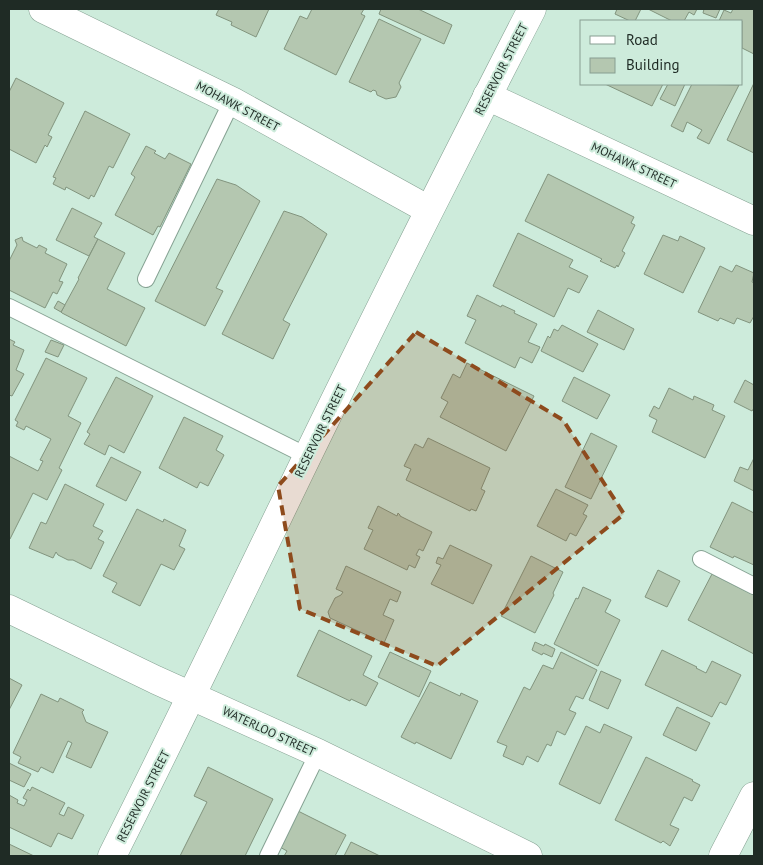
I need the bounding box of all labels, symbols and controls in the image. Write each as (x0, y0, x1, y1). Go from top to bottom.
street label: RESERVOIR STREET (471, 20, 531, 117)
legend (580, 20, 743, 85)
text: Road (626, 30, 658, 49)
text: Building (626, 55, 680, 74)
street label: MOHAWK STREET (194, 78, 283, 134)
street label: MOHAWK STREET (589, 139, 679, 191)
street label: RESERVOIR STREET (291, 382, 349, 480)
street label: WATERLOO STREET (220, 703, 318, 759)
street label: RESERVOIR STREET (113, 747, 173, 844)

